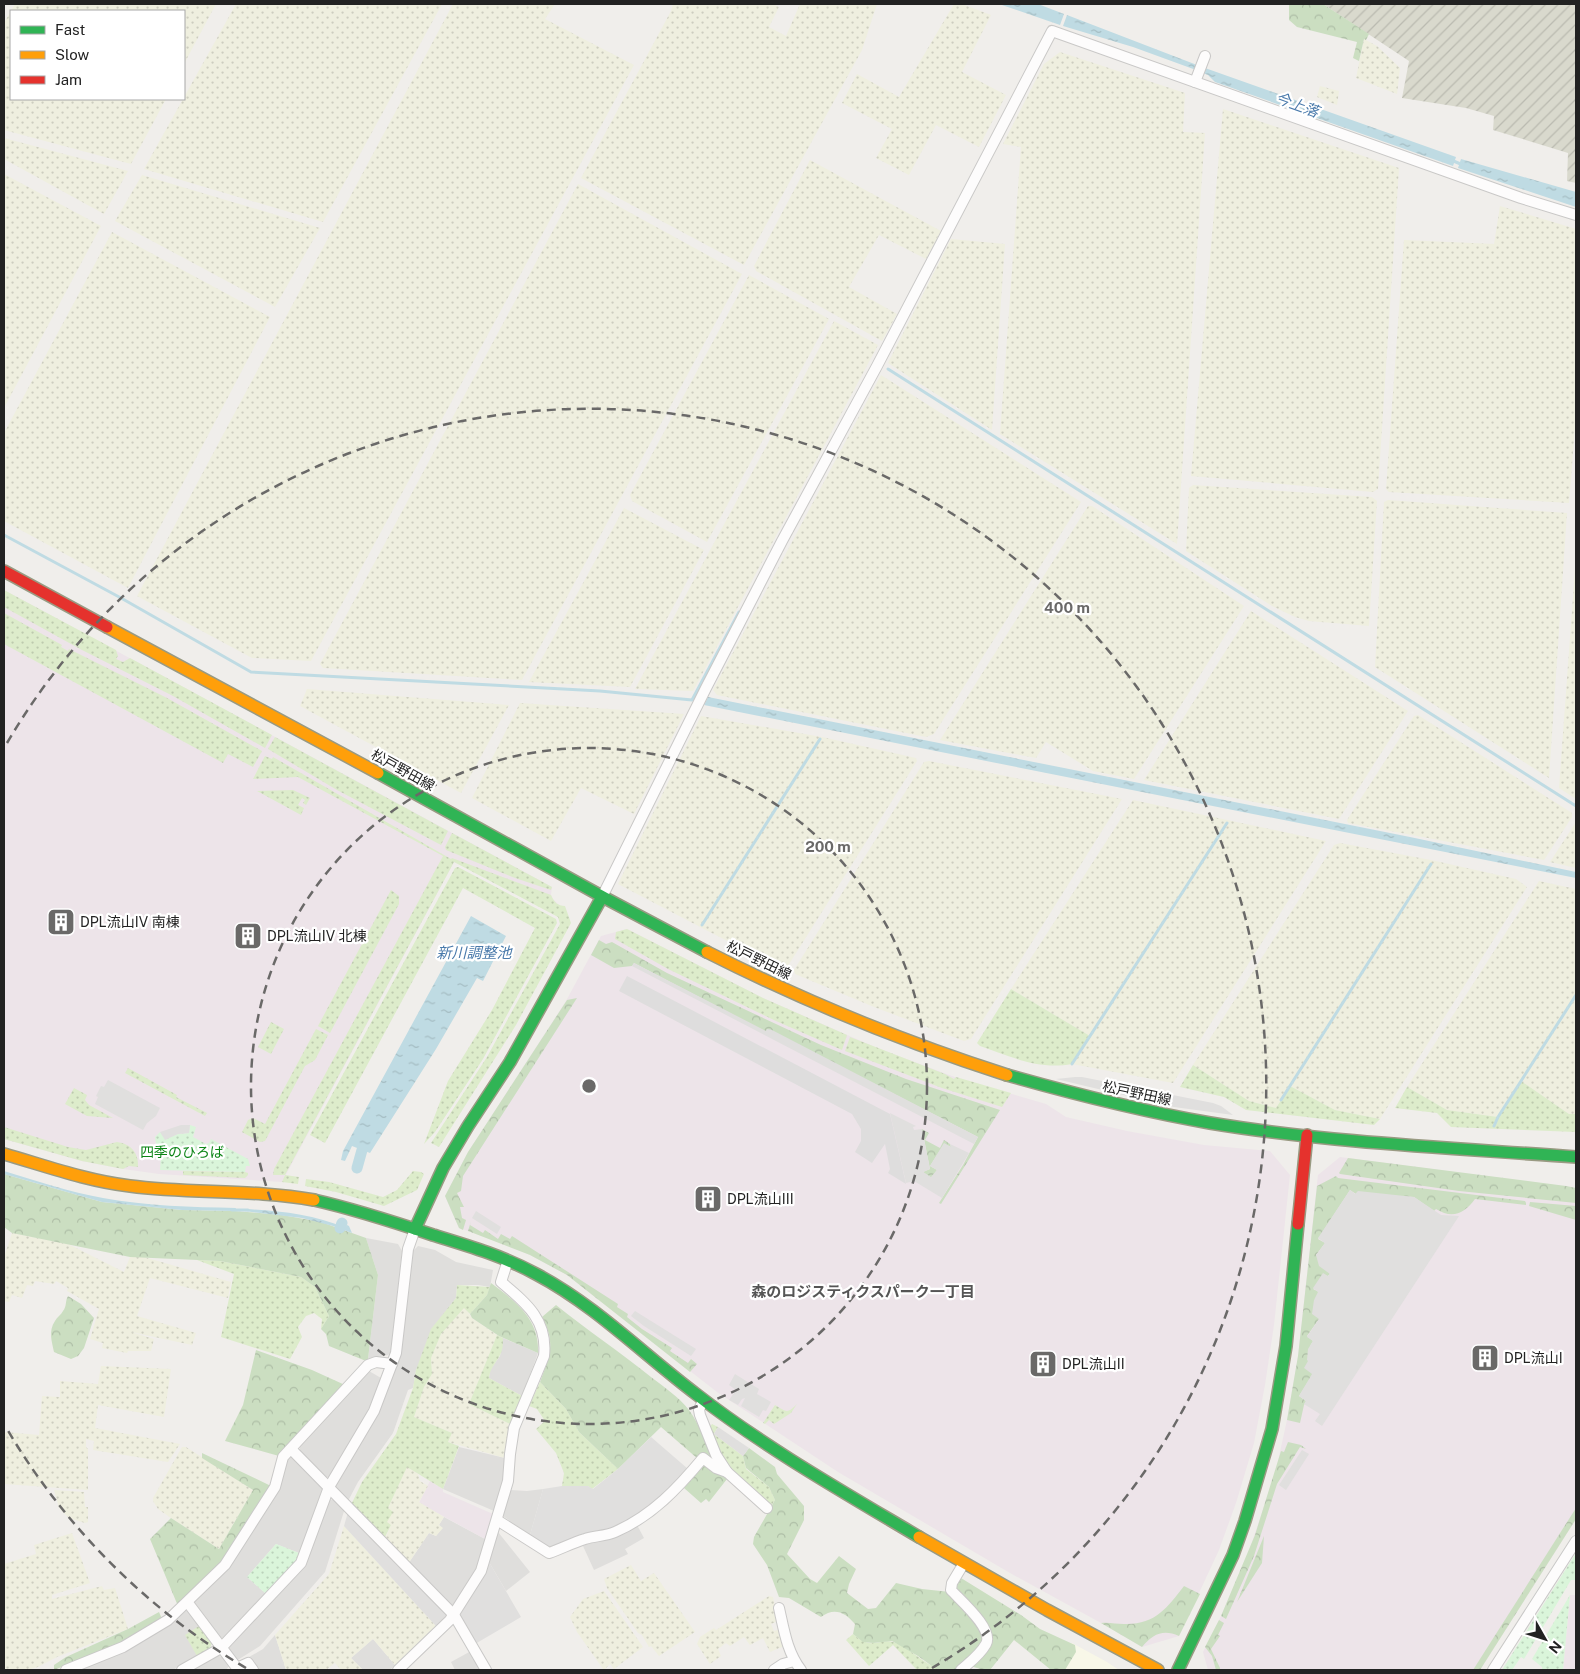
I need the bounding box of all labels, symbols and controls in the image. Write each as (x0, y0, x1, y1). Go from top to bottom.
legend (10, 10, 185, 100)
text: Fast (55, 21, 85, 38)
text: Slow (55, 46, 90, 63)
text: Jam (55, 71, 82, 88)
water label: 今上落 (1273, 89, 1323, 121)
text: 400 m (1044, 599, 1090, 616)
street label: 松戸野田線 (369, 746, 437, 794)
text: 200 m (805, 838, 851, 855)
building icon: DPL流山IV 南棟 (46, 907, 76, 937)
place label: DPL流山IV 南棟 (80, 914, 179, 930)
building icon: DPL流山IV 北棟 (233, 921, 263, 951)
place label: DPL流山IV 北棟 (267, 928, 366, 944)
street label: 松戸野田線 (724, 937, 794, 983)
water label: 新川調整池 (436, 944, 513, 961)
centre of rings (580, 1077, 598, 1095)
street label: 松戸野田線 (1101, 1078, 1173, 1108)
park label: 四季のひろば (140, 1144, 224, 1160)
building icon: DPL流山III (693, 1184, 723, 1214)
place label: DPL流山III (727, 1191, 794, 1207)
district label: 森のロジスティクスパーク一丁目 (751, 1283, 975, 1300)
building icon: DPL流山I (1470, 1343, 1500, 1373)
building icon: DPL流山II (1028, 1349, 1058, 1379)
place label: DPL流山I (1504, 1350, 1563, 1366)
place label: DPL流山II (1062, 1356, 1125, 1372)
north arrow (1520, 1614, 1570, 1664)
text: N (1545, 1638, 1565, 1656)

